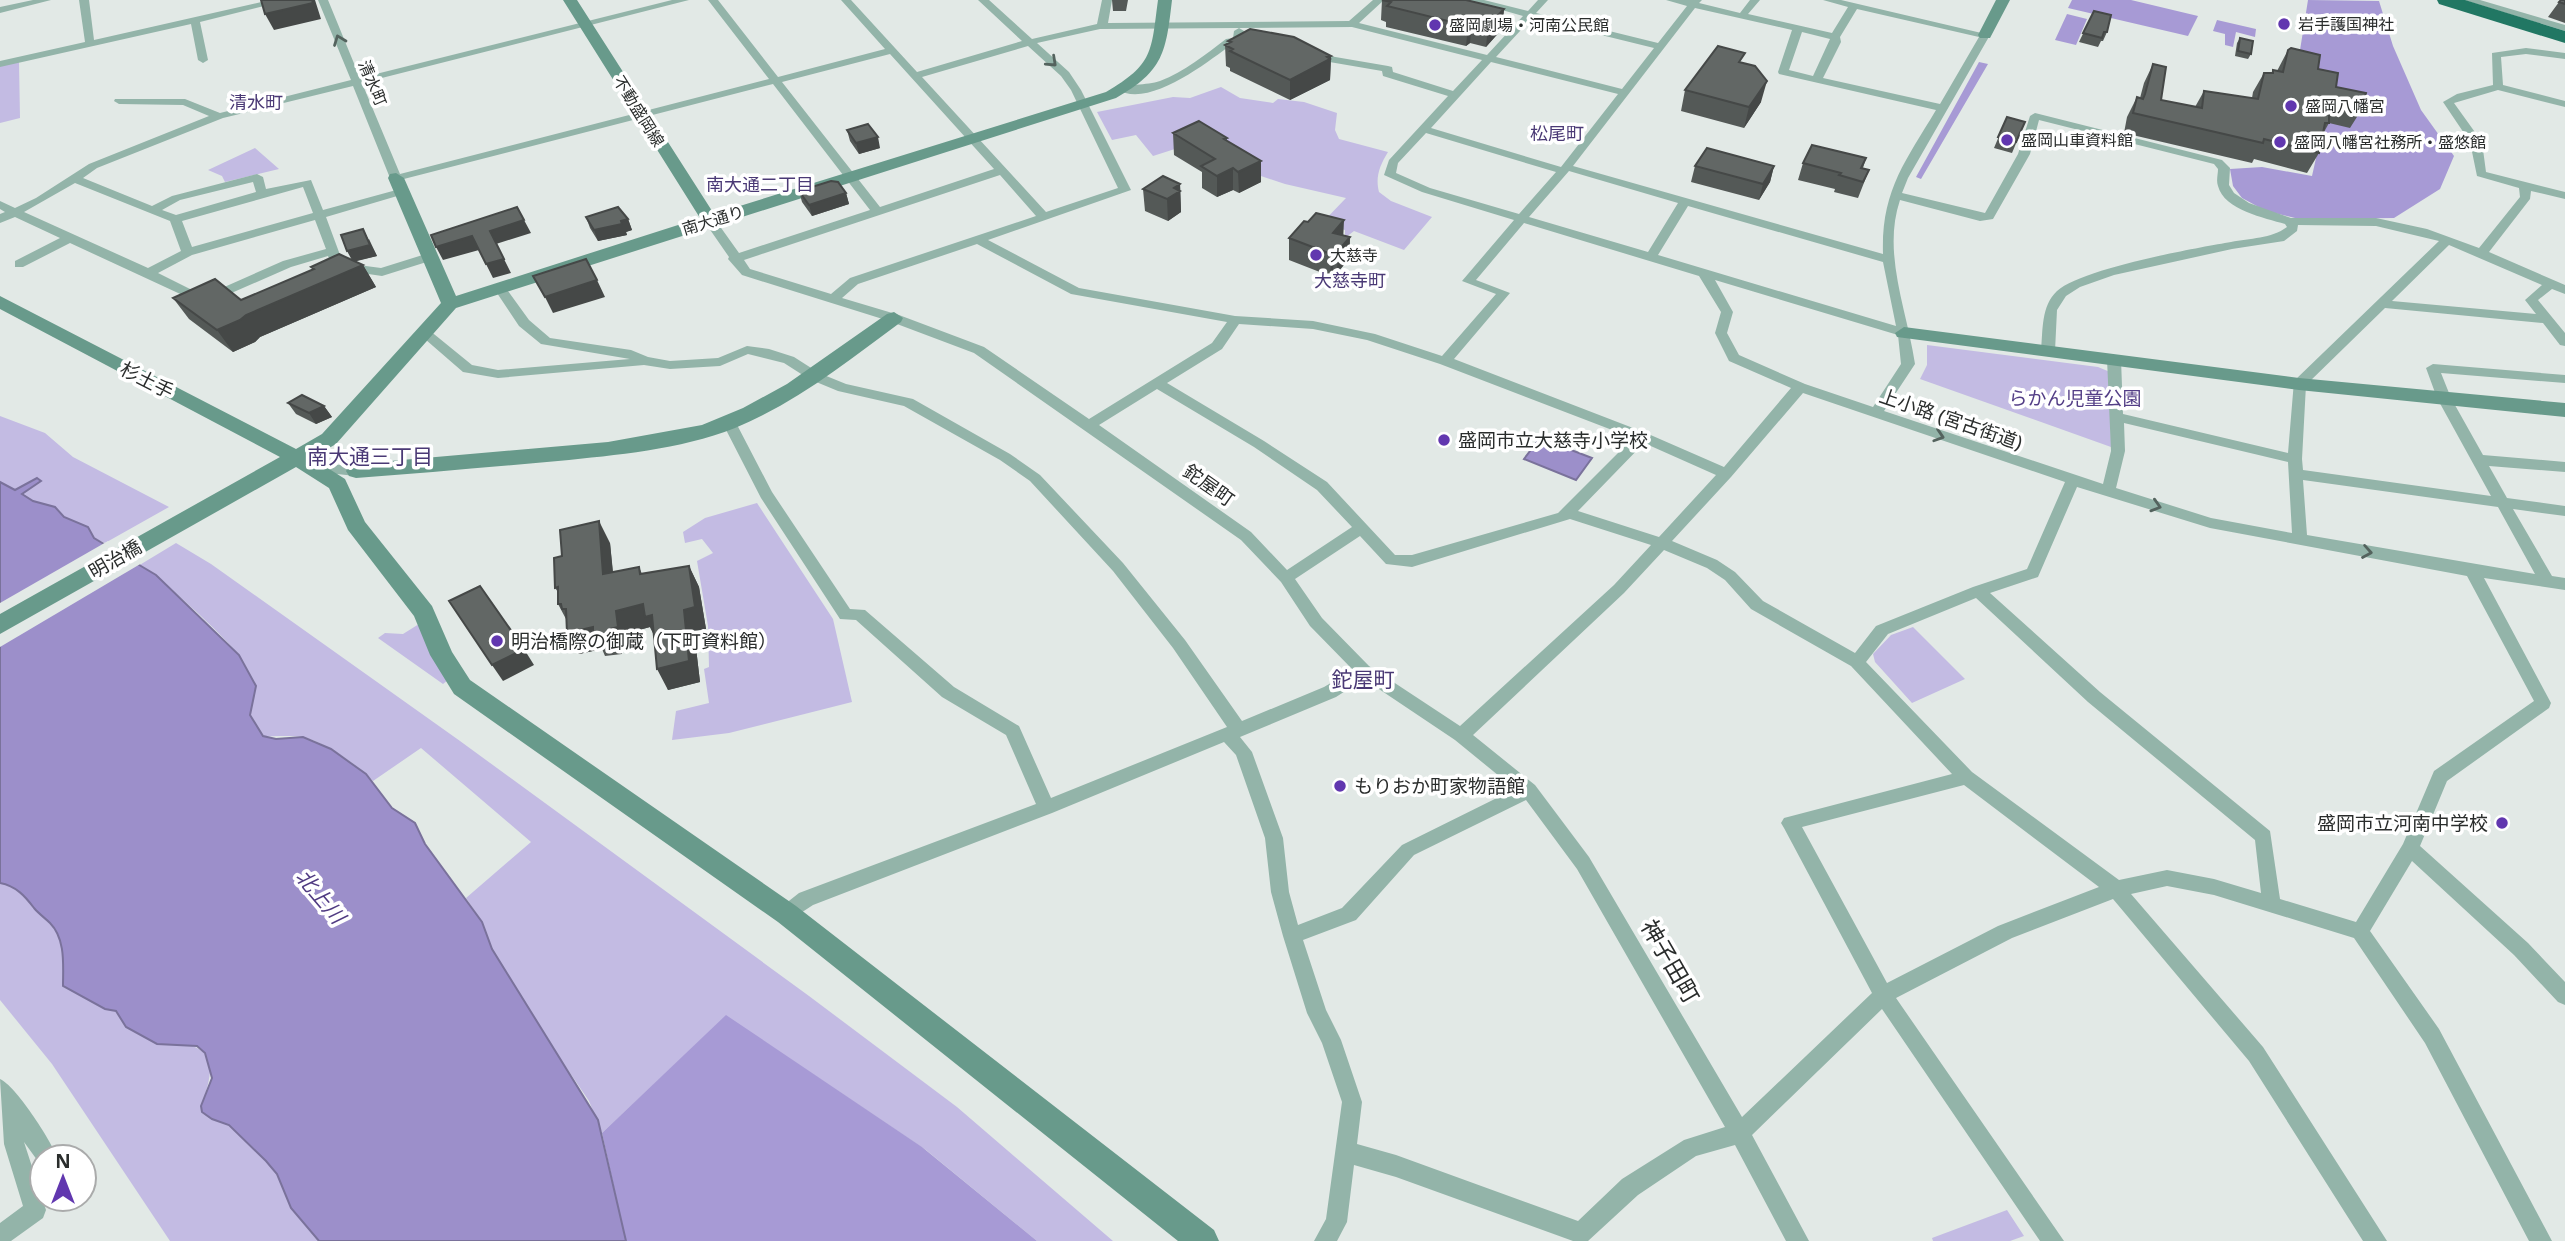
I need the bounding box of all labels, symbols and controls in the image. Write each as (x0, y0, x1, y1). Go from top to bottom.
place label: 岩手護国神社 (2298, 13, 2394, 35)
place label: 盛岡劇場・河南公民館 (1449, 14, 1609, 36)
marker: 岩手護国神社 (2276, 16, 2292, 32)
marker: 盛岡劇場・河南公民館 (1427, 17, 1443, 33)
one-way arrow (333, 35, 347, 47)
one-way arrow (1044, 54, 1057, 67)
street label: 清水町 (353, 57, 393, 109)
street label: 不動盛岡線 (608, 71, 670, 151)
district label: 清水町 (229, 90, 283, 114)
place label: 盛岡八幡宮 (2305, 95, 2385, 117)
marker: 盛岡八幡宮 (2283, 98, 2299, 114)
district label: 松尾町 (1530, 121, 1584, 145)
place label: 盛岡山車資料館 (2021, 129, 2133, 151)
place label: 盛岡八幡宮社務所・盛悠館 (2294, 131, 2486, 153)
marker: 盛岡山車資料館 (1999, 132, 2015, 148)
marker: 盛岡八幡宮社務所・盛悠館 (2272, 134, 2288, 150)
district label: 南大通二丁目 (706, 172, 814, 196)
street label: 南大通り (679, 200, 747, 240)
place label: 大慈寺 (1330, 244, 1378, 266)
marker: 大慈寺 (1308, 247, 1324, 263)
district label: 大慈寺町 (1314, 268, 1386, 292)
street label: 杉土手 (116, 355, 178, 405)
street label: 上小路 (宮古街道) (1876, 382, 2026, 456)
park label: らかん児童公園 (2008, 385, 2142, 411)
place label: 盛岡市立大慈寺小学校 (1458, 427, 1648, 453)
one-way arrow (1933, 428, 1945, 442)
marker: 盛岡市立大慈寺小学校 (1436, 432, 1452, 448)
district label: 南大通三丁目 (307, 442, 433, 470)
street label: 鉈屋町 (1178, 458, 1240, 512)
one-way arrow (2149, 498, 2161, 513)
street label: 明治橋 (84, 533, 146, 585)
one-way arrow (2361, 544, 2373, 559)
place label: 明治橋際の御蔵（下町資料館） (511, 628, 777, 654)
marker: 明治橋際の御蔵（下町資料館） (489, 633, 505, 649)
district label: 鉈屋町 (1332, 665, 1395, 693)
place label: もりおか町家物語館 (1354, 773, 1525, 799)
marker: もりおか町家物語館 (1332, 778, 1348, 794)
place label: 盛岡市立河南中学校 (2317, 810, 2488, 836)
marker: 盛岡市立河南中学校 (2494, 815, 2510, 831)
water label: 北上川 (290, 863, 353, 931)
street label: 神子田町 (1634, 913, 1708, 1009)
north arrow (28, 1143, 98, 1213)
text: N (55, 1148, 71, 1174)

